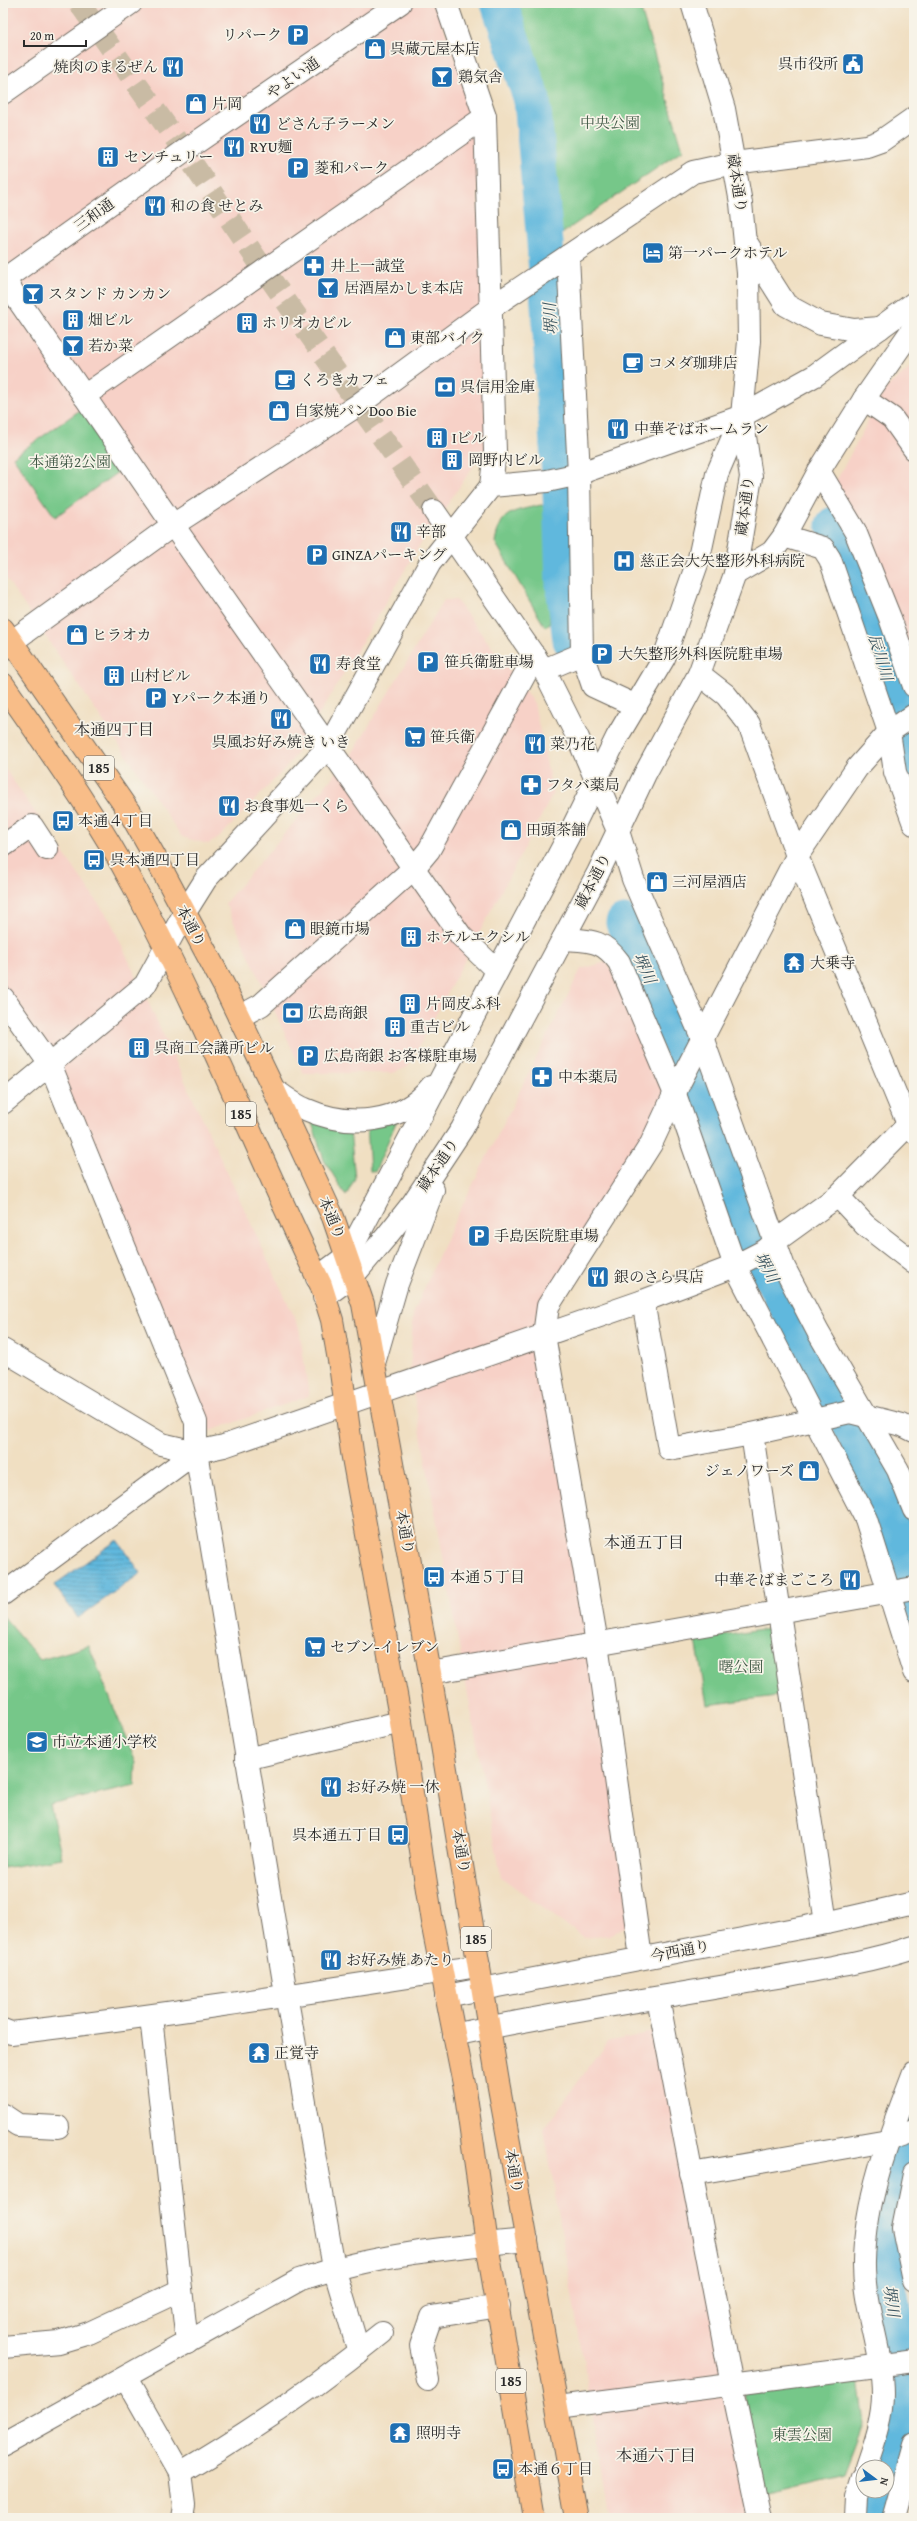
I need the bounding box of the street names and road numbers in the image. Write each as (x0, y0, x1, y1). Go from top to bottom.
street label: やよい通 (262, 52, 323, 103)
street label: 蔵本通り (722, 152, 753, 214)
street label: 三和通 (69, 193, 118, 236)
street label: 蔵本通り (730, 475, 759, 537)
road number: 185 (84, 756, 114, 780)
street label: 蔵本通り (570, 849, 616, 912)
street label: 本通り (172, 901, 211, 951)
road number: 185 (226, 1102, 256, 1126)
street label: 蔵本通り (412, 1134, 463, 1195)
street label: 本通り (314, 1193, 351, 1243)
street label: 本通り (391, 1508, 420, 1556)
street label: 本通り (447, 1827, 476, 1875)
road number: 185 (461, 1927, 491, 1951)
street label: 今西通り (648, 1934, 711, 1967)
street label: 本通り (500, 2147, 529, 2195)
road number: 185 (496, 2369, 526, 2393)

